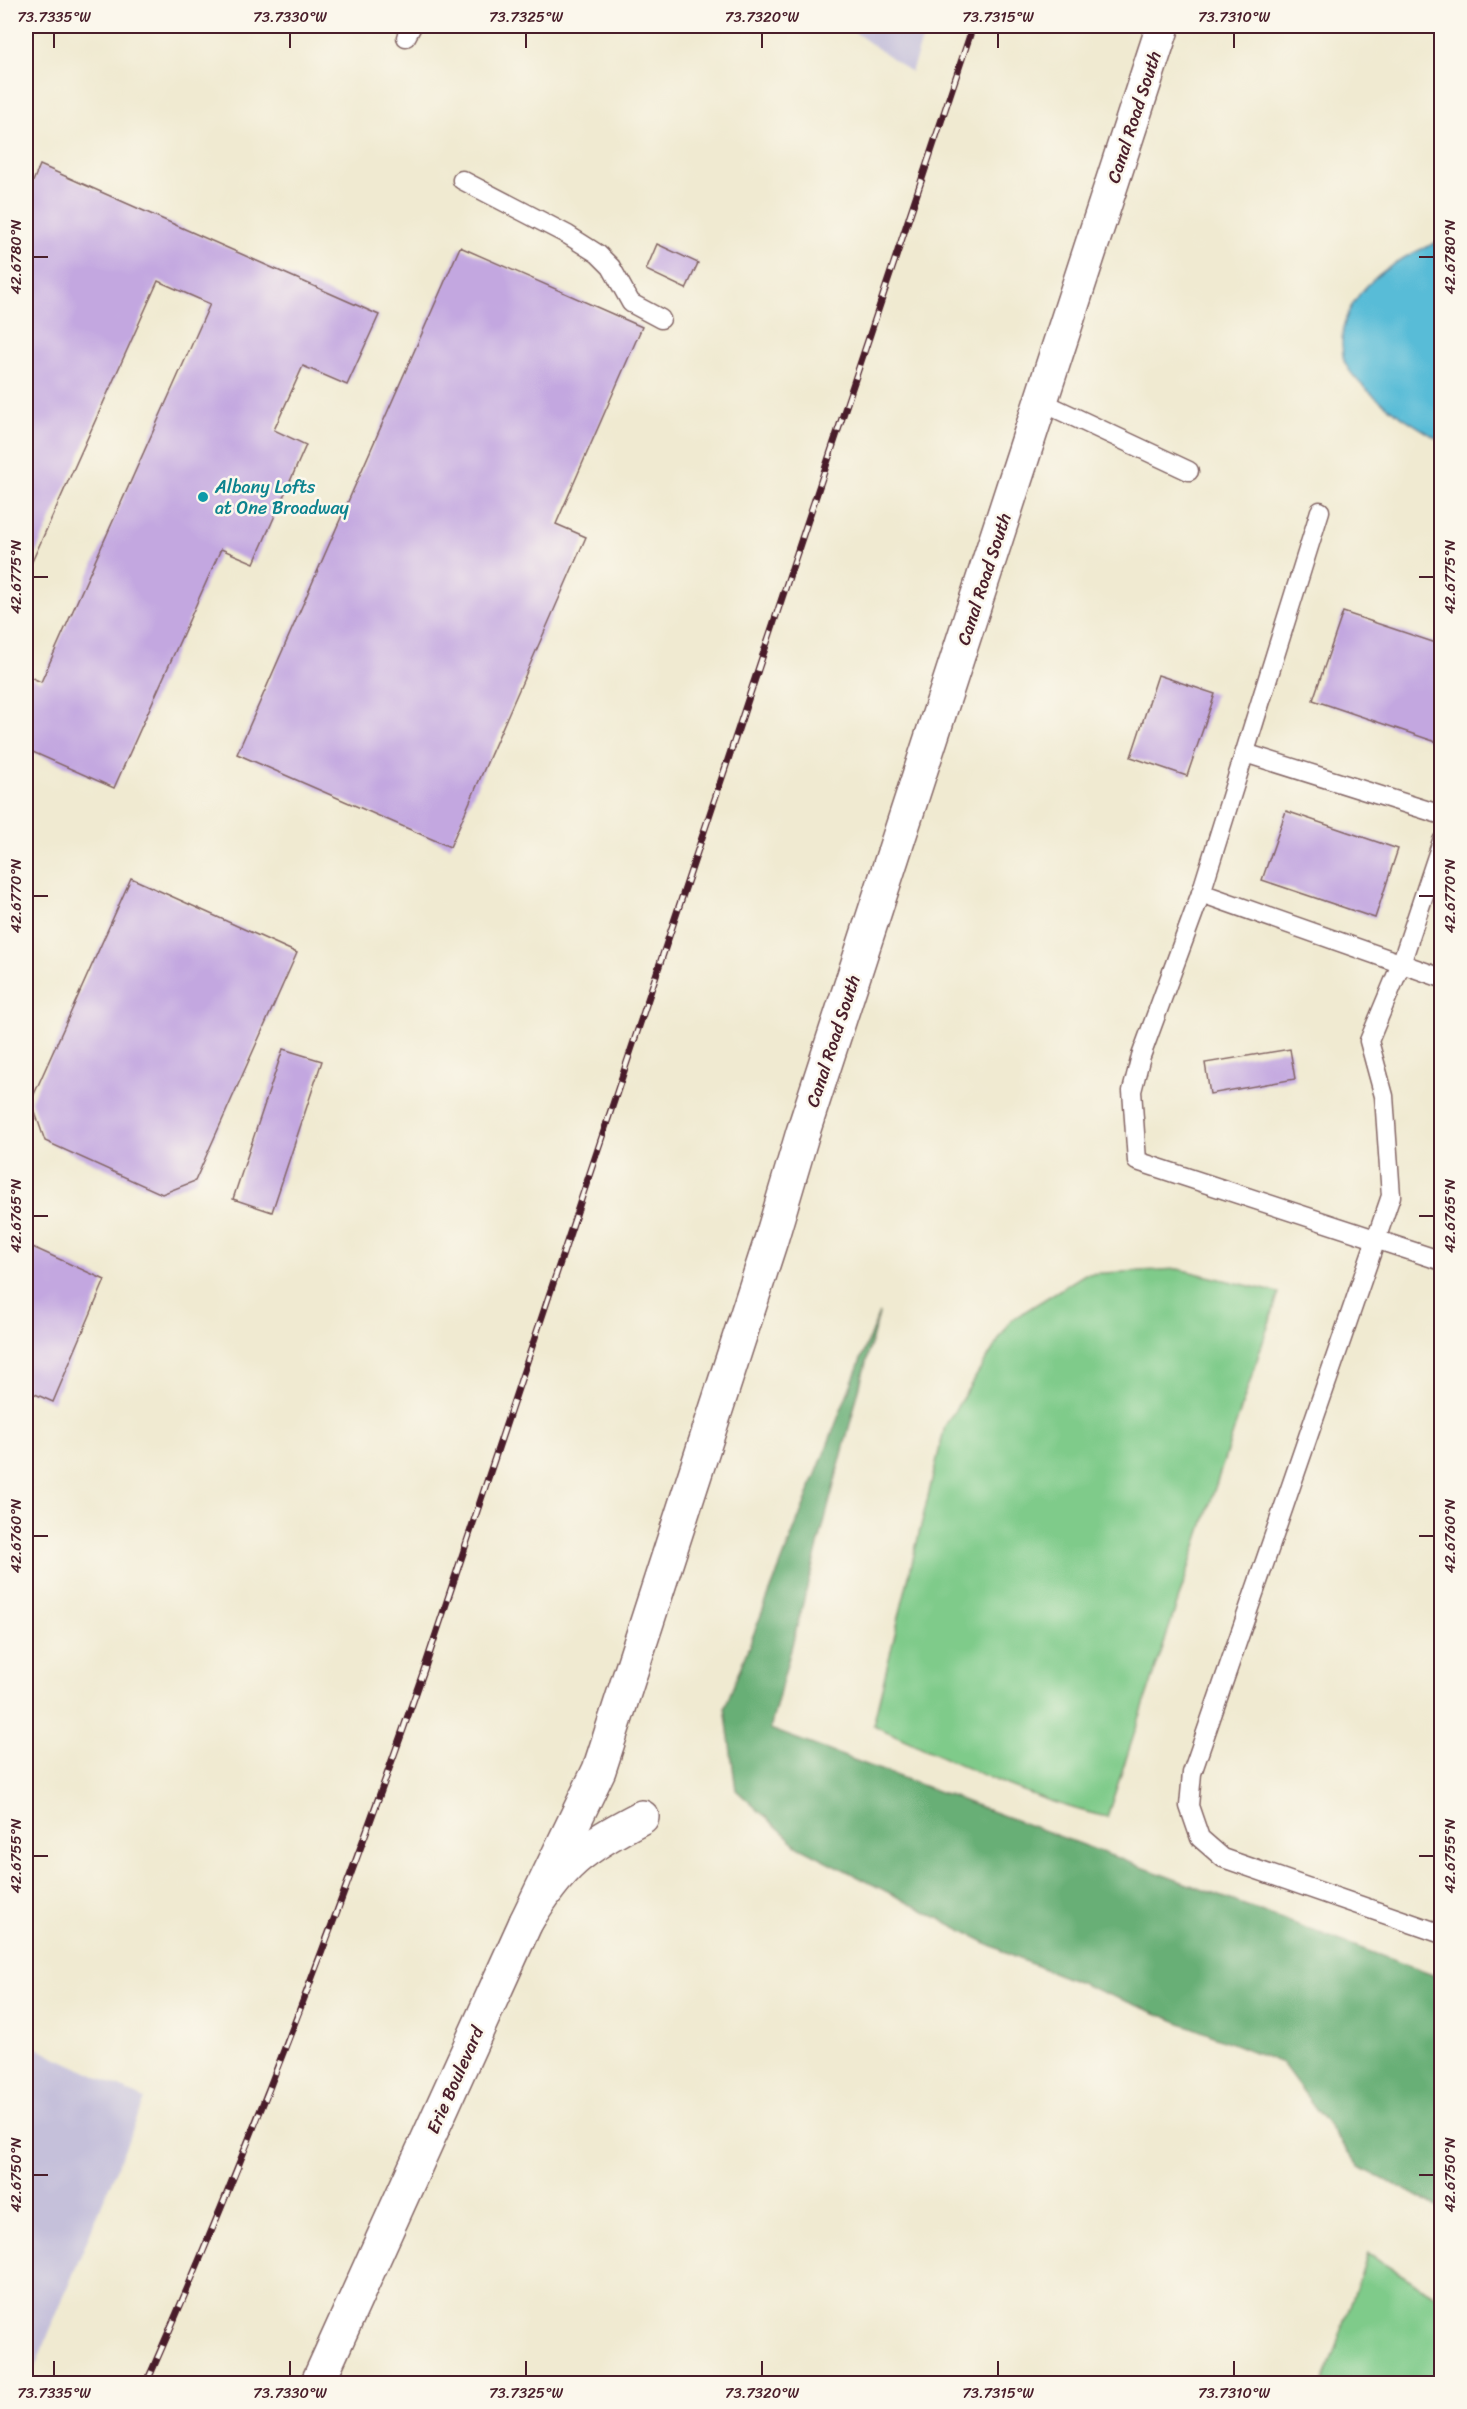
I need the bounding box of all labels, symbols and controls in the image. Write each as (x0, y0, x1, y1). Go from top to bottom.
text: 73.7335°W (17, 4, 91, 30)
text: 73.7330°W (253, 4, 327, 30)
text: 73.7325°W (489, 4, 563, 30)
text: 73.7320°W (725, 4, 800, 30)
text: 73.7315°W (962, 4, 1034, 30)
text: 73.7310°W (1198, 4, 1270, 30)
street label: Canal Road South (1098, 47, 1170, 187)
text: 42.6780°N (3, 219, 29, 295)
text: 42.6780°N (1437, 219, 1463, 295)
place label: Albany Lofts at One Broadway (214, 471, 350, 524)
marker: Albany Lofts at One Broadway (196, 490, 210, 504)
street label: Canal Road South (948, 509, 1020, 649)
text: 42.6775°N (3, 539, 29, 614)
text: 42.6775°N (1437, 539, 1463, 614)
text: 42.6770°N (3, 858, 29, 933)
text: 42.6770°N (1437, 858, 1463, 933)
street label: Canal Road South (797, 971, 869, 1111)
text: 42.6765°N (3, 1178, 29, 1253)
text: 42.6765°N (1437, 1178, 1463, 1253)
text: 42.6760°N (3, 1498, 29, 1573)
text: 42.6760°N (1437, 1498, 1463, 1573)
text: 42.6755°N (3, 1818, 29, 1893)
text: 42.6755°N (1437, 1818, 1463, 1893)
street label: Erie Boulevard (417, 2020, 494, 2139)
text: 42.6750°N (3, 2137, 29, 2213)
text: 42.6750°N (1437, 2137, 1463, 2213)
text: 73.7335°W (17, 2380, 91, 2406)
text: 73.7330°W (253, 2380, 327, 2406)
text: 73.7325°W (489, 2380, 563, 2406)
text: 73.7320°W (725, 2380, 800, 2406)
text: 73.7315°W (962, 2380, 1034, 2406)
text: 73.7310°W (1198, 2380, 1270, 2406)

